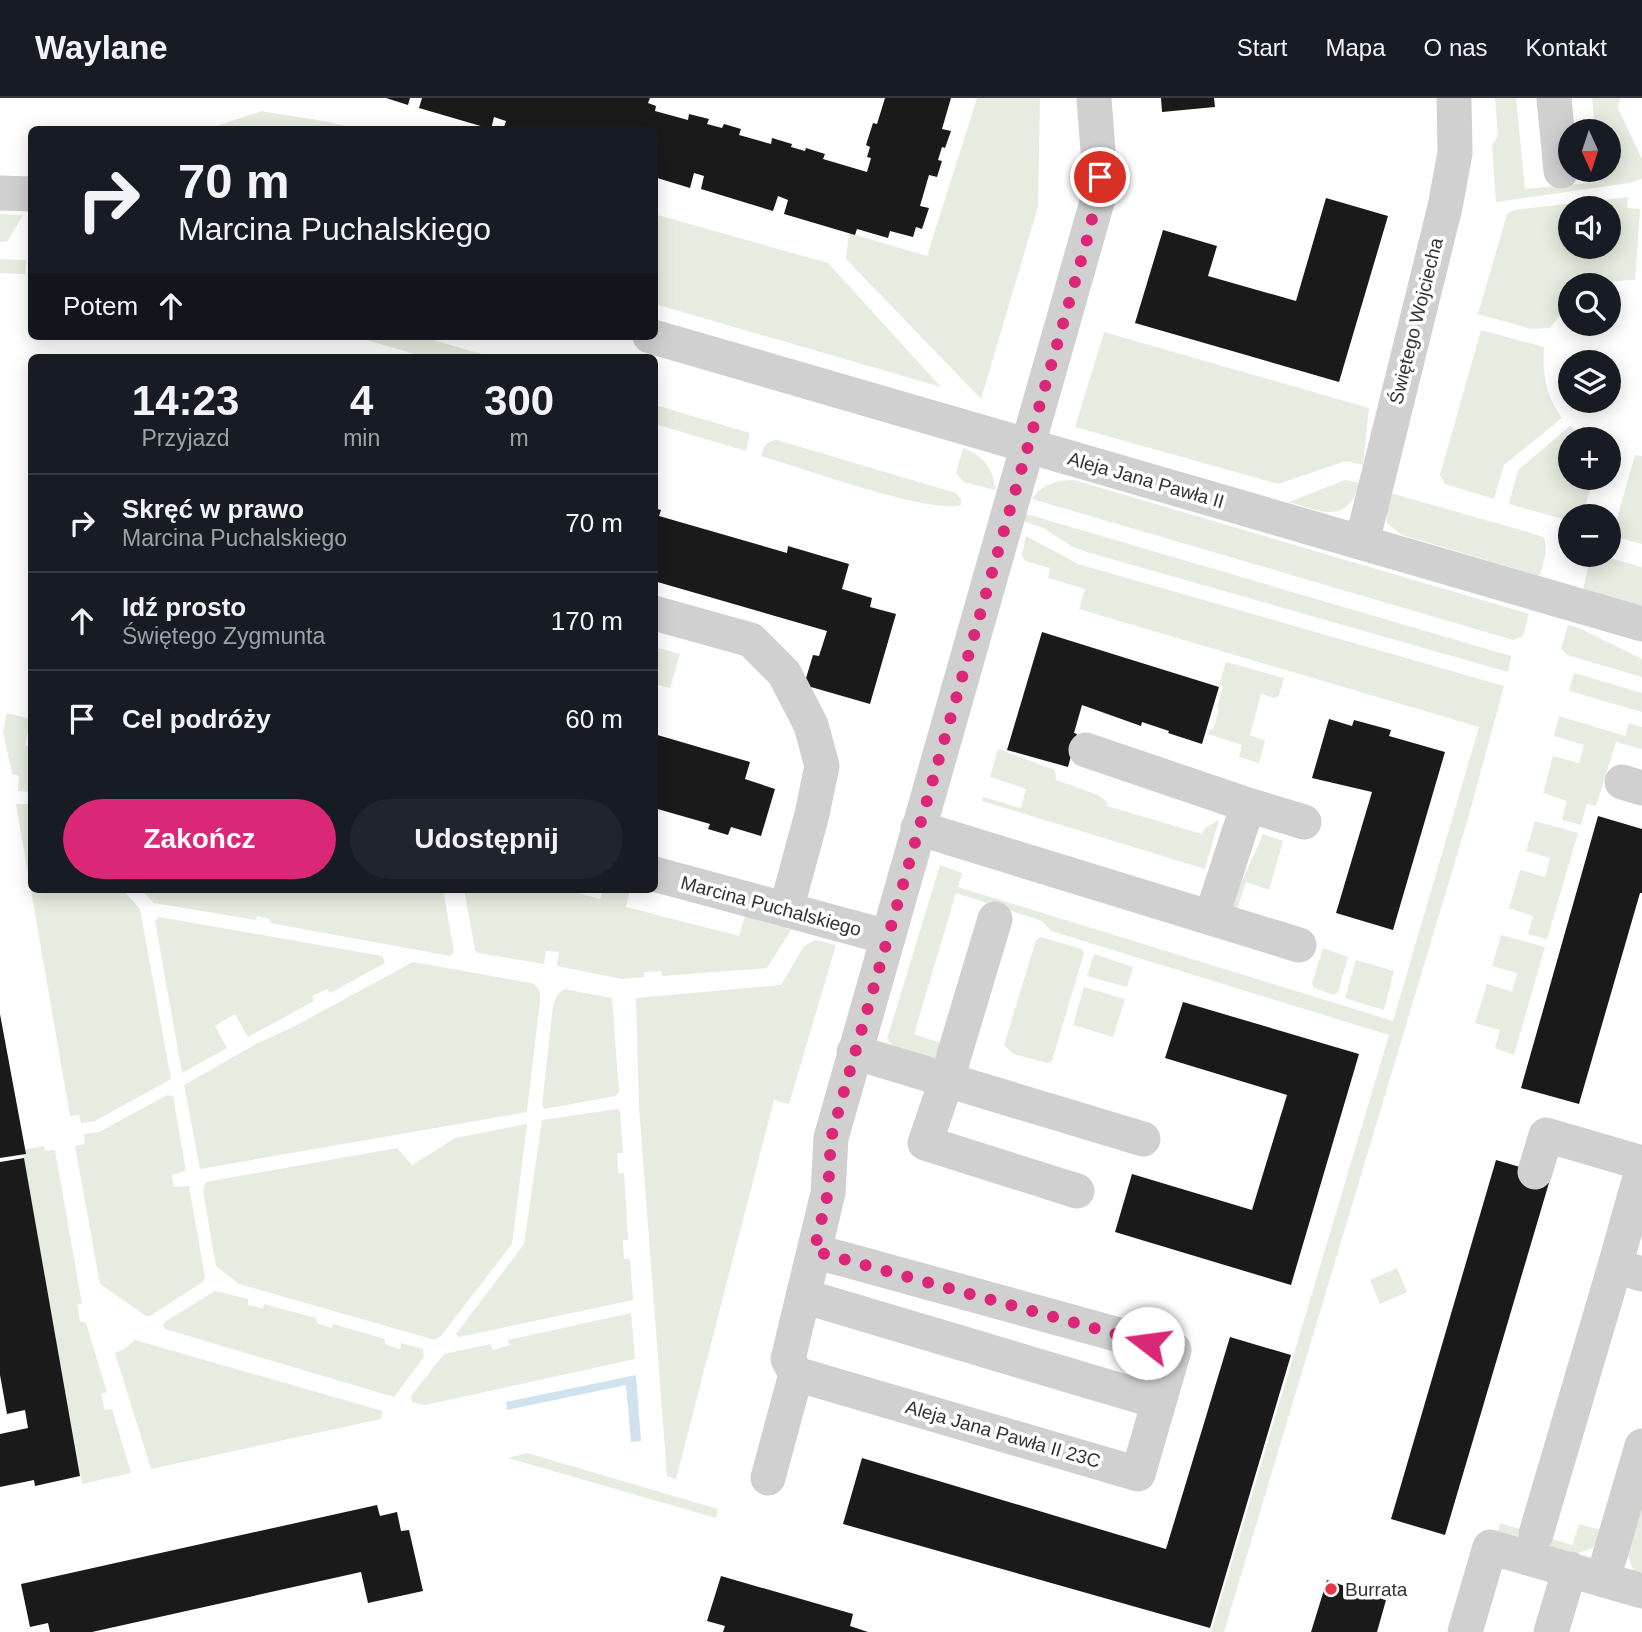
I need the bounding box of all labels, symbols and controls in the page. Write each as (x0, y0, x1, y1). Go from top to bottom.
text: Waylane (35, 29, 168, 66)
text: Start (1237, 34, 1288, 61)
text: Mapa (1326, 34, 1386, 61)
text: O nas (1424, 34, 1488, 61)
text: Kontakt (1526, 34, 1607, 61)
north arrow (1558, 119, 1620, 182)
map controls (1558, 119, 1621, 567)
pin (1070, 147, 1130, 207)
icon: right (63, 154, 154, 245)
text: 70 m (178, 154, 290, 208)
icon: arrive (1081, 158, 1119, 196)
button: sound (1558, 196, 1621, 259)
text: Marcina Puchalskiego (178, 211, 491, 247)
street label: Świętego Wojciecha (1385, 235, 1447, 406)
button: search (1558, 273, 1621, 336)
icon: ahead (152, 287, 190, 325)
text: Potem (63, 291, 138, 321)
button: layers (1558, 350, 1621, 413)
text: 14:23 (132, 377, 239, 424)
text: 4 (350, 377, 373, 424)
text: 300 (484, 377, 554, 424)
text: Przyjazd (141, 425, 230, 451)
text: min (343, 425, 380, 451)
text: m (510, 425, 529, 451)
button: + (1558, 427, 1621, 490)
street label: Aleja Jana Pawła II (1065, 448, 1227, 512)
text: Skręć w prawo (122, 494, 304, 524)
icon: right (63, 504, 101, 542)
button: − (1558, 504, 1621, 567)
text: 70 m (565, 508, 623, 538)
text: Marcina Puchalskiego (122, 525, 347, 551)
text: Idź prosto (122, 592, 246, 622)
icon: ahead (63, 602, 101, 640)
text: 170 m (551, 606, 623, 636)
text: Świętego Zygmunta (122, 623, 325, 649)
icon: arrive (63, 700, 101, 738)
text: Cel podróży (122, 704, 271, 734)
text: 60 m (565, 704, 623, 734)
button: Zakończ (63, 799, 336, 879)
button: Udostępnij (350, 799, 623, 879)
street label: Marcina Puchalskiego (679, 872, 863, 940)
position arrow (1111, 1306, 1185, 1380)
street label: Aleja Jana Pawła II 23C (903, 1396, 1103, 1472)
place label: Burrata (1345, 1579, 1408, 1600)
marker: Burrata (1323, 1581, 1339, 1597)

